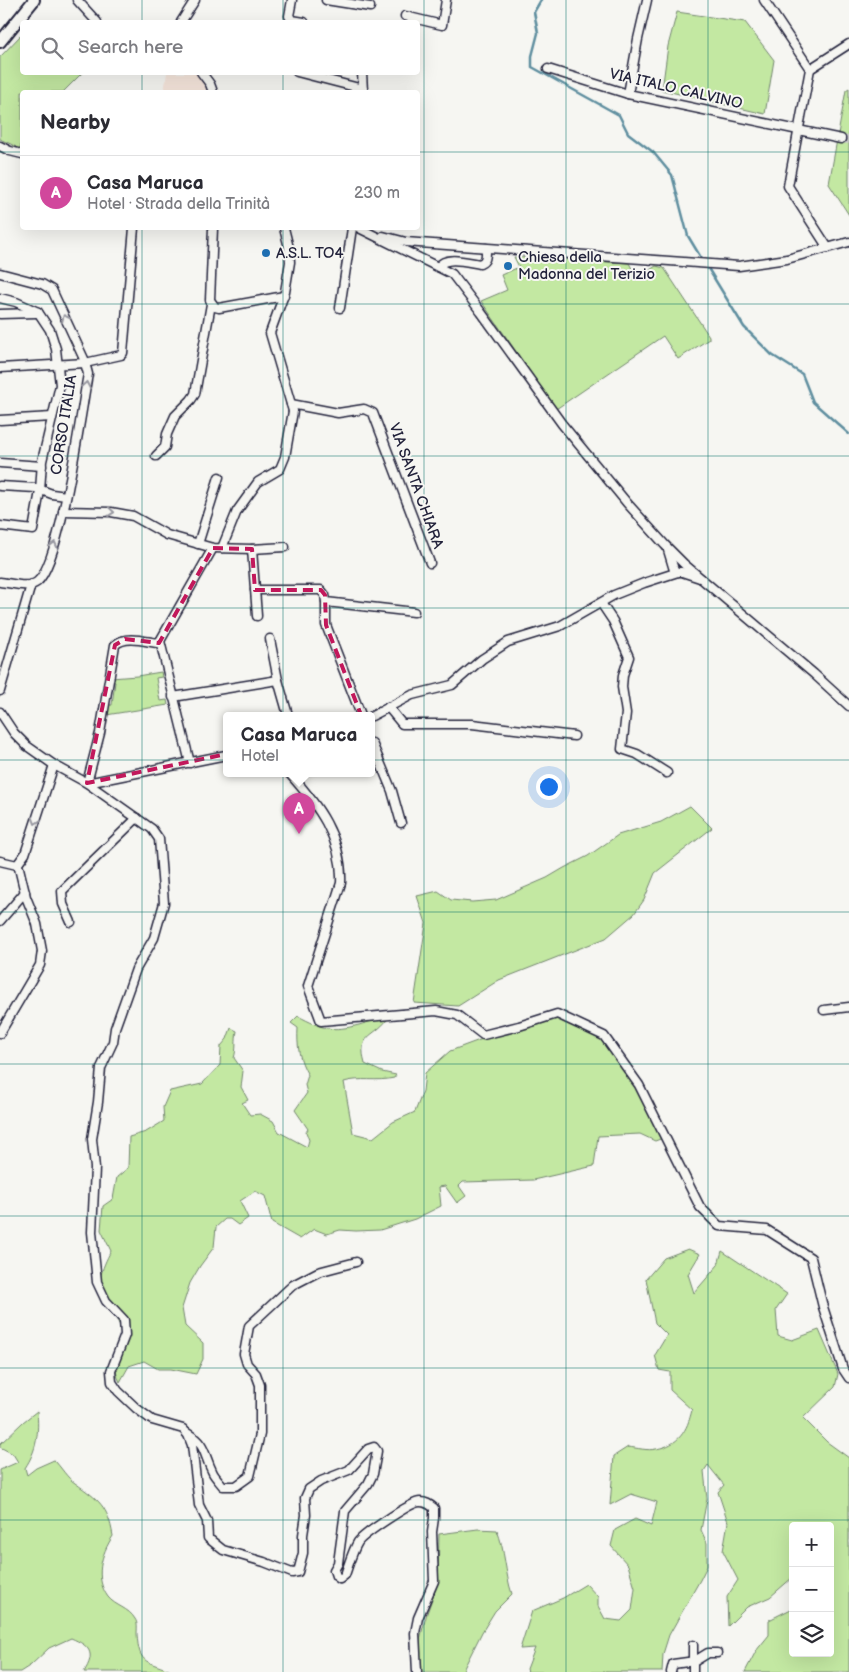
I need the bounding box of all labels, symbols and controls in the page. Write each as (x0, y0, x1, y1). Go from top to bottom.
search box (20, 20, 420, 75)
icon: search (38, 34, 66, 62)
text: Search here (78, 36, 183, 59)
street label: VIA ITALO CALVINO (608, 64, 744, 114)
text: Nearby (40, 110, 110, 135)
text: Casa Maruca (87, 172, 204, 195)
text: A (51, 184, 61, 203)
text: 230 m (354, 184, 400, 203)
text: Hotel · Strada della Trinità (87, 195, 270, 214)
place label: A.S.L. TO4 (276, 244, 344, 263)
marker: A.S.L. TO4 (260, 247, 272, 259)
place label: Chiesa della Madonna del Terizio (518, 248, 655, 284)
marker: Chiesa della Madonna del Terizio (502, 260, 514, 272)
one-way arrow (60, 314, 71, 323)
street label: CORSO ITALIA (47, 373, 81, 476)
one-way arrow (80, 381, 90, 390)
street label: VIA SANTA CHIARA (384, 421, 448, 552)
one-way arrow (108, 507, 116, 518)
one-way arrow (48, 540, 59, 549)
popup (223, 712, 375, 777)
text: Casa Maruca (241, 724, 357, 747)
text: Hotel (241, 747, 279, 766)
your location (536, 774, 562, 800)
pin: A (283, 793, 315, 834)
one-way arrow (31, 817, 41, 825)
map controls (789, 1522, 834, 1657)
button: + (789, 1522, 834, 1567)
button: − (789, 1567, 834, 1612)
button: layers (789, 1612, 834, 1657)

